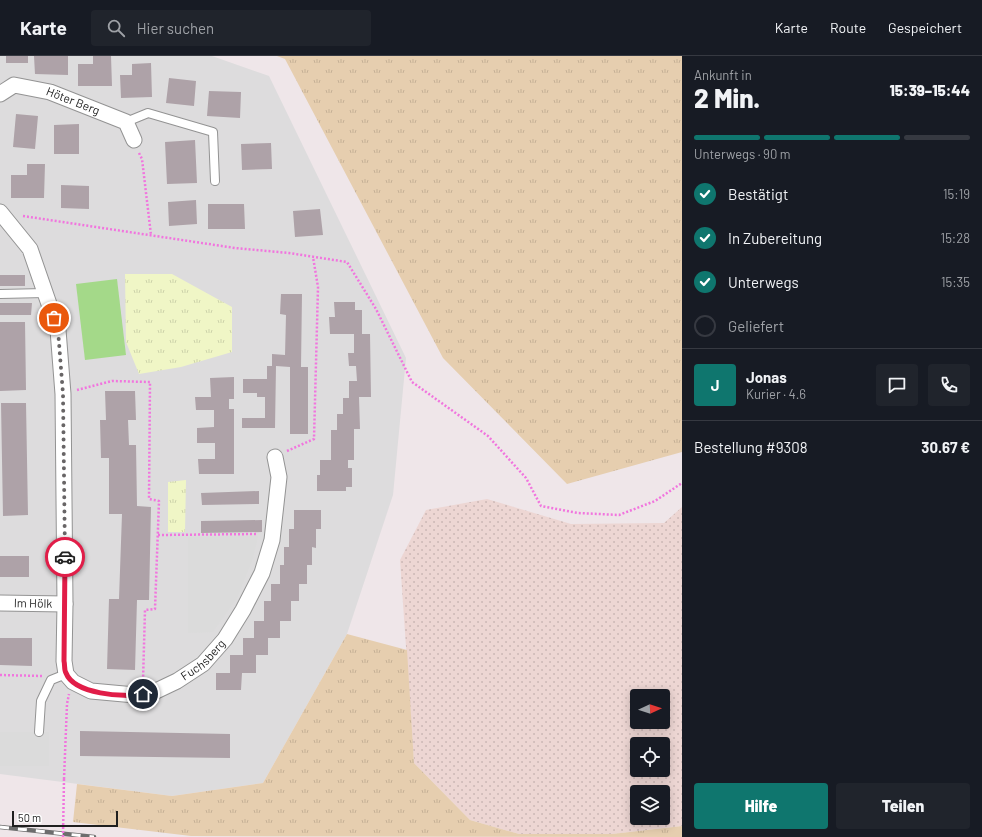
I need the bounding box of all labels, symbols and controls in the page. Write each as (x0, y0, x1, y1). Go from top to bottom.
search box (91, 10, 371, 46)
text: Karte (20, 16, 67, 39)
icon: search (105, 17, 127, 39)
text: Hier suchen (137, 19, 214, 37)
text: Karte (775, 19, 808, 36)
text: Route (830, 19, 866, 36)
text: Gespeichert (888, 19, 962, 36)
text: Ankunft in (694, 67, 752, 83)
text: 15:39–15:44 (890, 81, 970, 99)
text: 2 Min. (694, 82, 760, 113)
street label: Höter Berg (45, 83, 102, 117)
text: Unterwegs · 90 m (694, 146, 791, 162)
icon: check (694, 183, 716, 205)
text: Bestätigt (728, 185, 788, 203)
text: 15:19 (943, 186, 970, 202)
icon: check (694, 227, 716, 249)
text: In Zubereitung (728, 229, 822, 247)
text: 15:28 (941, 230, 970, 246)
icon: check (694, 271, 716, 293)
text: Unterwegs (728, 273, 799, 291)
text: 15:35 (941, 274, 970, 290)
pin (37, 301, 71, 335)
icon: bag (43, 307, 65, 329)
text: Geliefert (728, 317, 784, 335)
button: chat (876, 364, 918, 406)
button: phone (928, 364, 970, 406)
text: Jonas (746, 368, 787, 386)
text: J (711, 376, 719, 394)
text: Kurier · 4.6 (746, 386, 806, 402)
text: Bestellung #9308 (694, 438, 807, 456)
text: 30.67 € (921, 438, 970, 456)
courier (45, 537, 85, 577)
icon: car (54, 546, 76, 568)
street label: Im Hölk (14, 595, 52, 610)
street label: Fuchsberg (178, 636, 227, 683)
pin (126, 677, 160, 711)
icon: home (132, 683, 154, 705)
north arrow (630, 689, 670, 729)
map controls (630, 689, 670, 825)
button: locate (630, 737, 670, 777)
button: Hilfe (694, 783, 828, 829)
button: Teilen (836, 783, 970, 829)
button: layers (630, 785, 670, 825)
scale bar (12, 809, 118, 828)
text: 50 m (18, 811, 41, 824)

